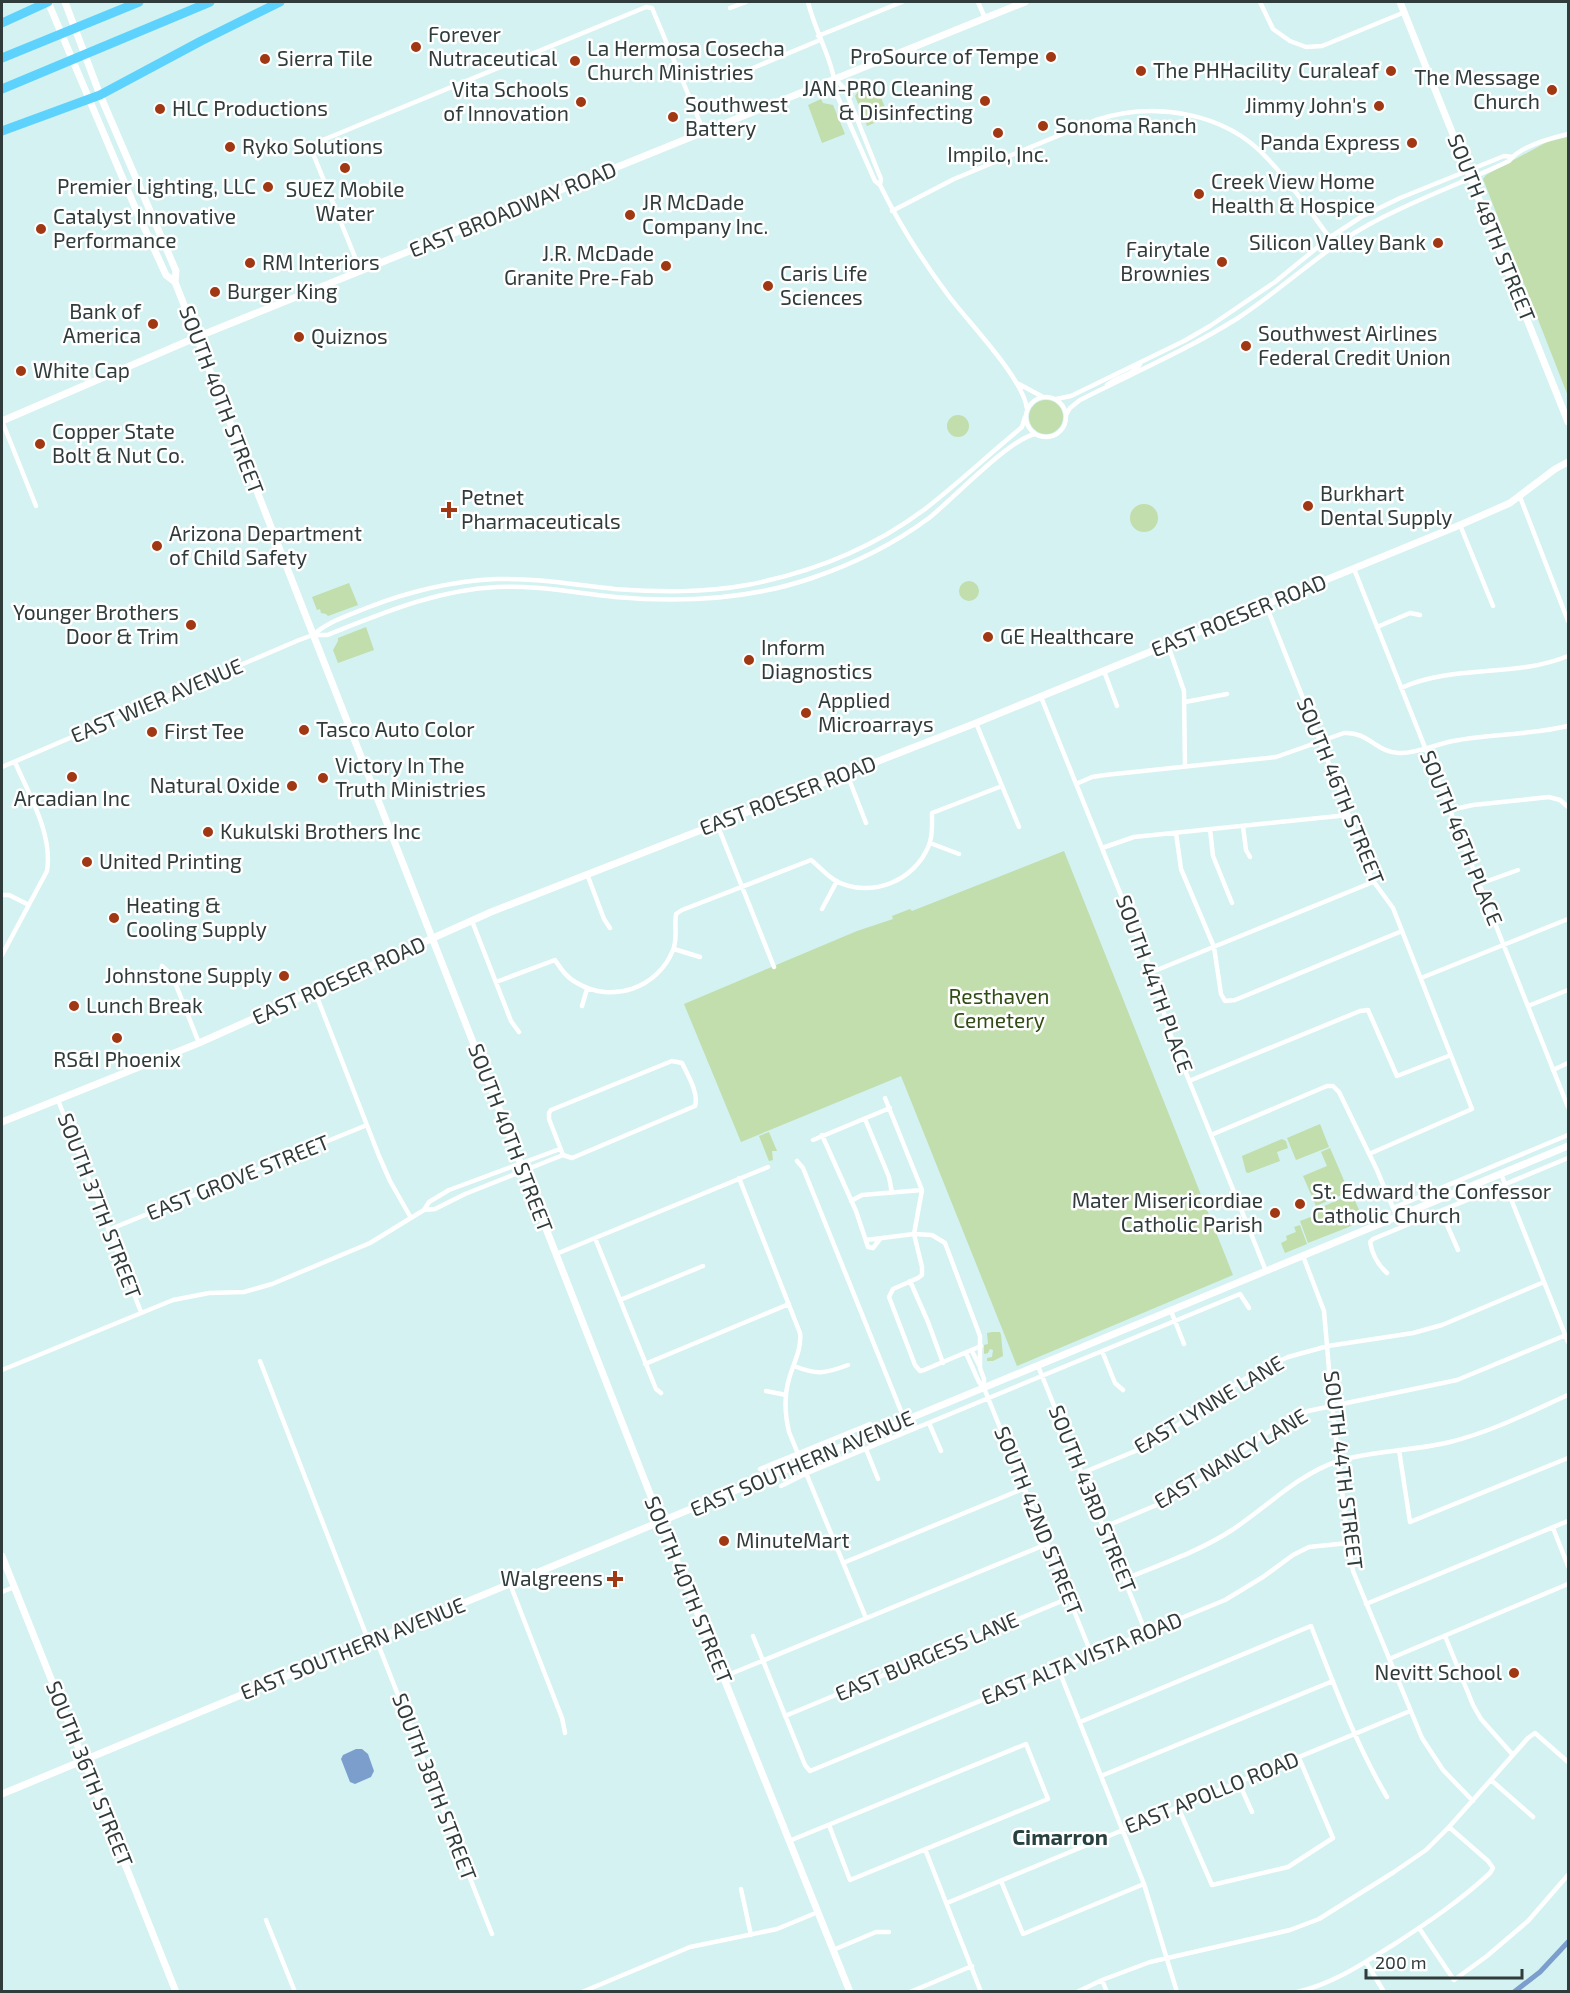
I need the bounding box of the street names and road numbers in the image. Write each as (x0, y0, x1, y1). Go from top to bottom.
street label: SOUTH 48TH STREET (1443, 130, 1541, 325)
street label: EAST BROADWAY ROAD (405, 156, 620, 262)
street label: SOUTH 40TH STREET (175, 302, 270, 497)
street label: EAST ROESER ROAD (1147, 568, 1330, 661)
street label: EAST WIER AVENUE (67, 652, 246, 747)
street label: SOUTH 46TH STREET (1292, 693, 1390, 887)
street label: SOUTH 46TH PLACE (1416, 746, 1509, 929)
street label: EAST ROESER ROAD (696, 749, 879, 840)
street label: SOUTH 44TH PLACE (1112, 891, 1199, 1076)
street label: EAST ROESER ROAD (248, 930, 429, 1029)
street label: SOUTH 40TH STREET (464, 1040, 559, 1235)
street label: SOUTH 37TH STREET (53, 1109, 147, 1302)
street label: EAST GROVE STREET (142, 1128, 333, 1225)
street label: EAST LYNNE LANE (1129, 1349, 1288, 1458)
street label: SOUTH 44TH STREET (1320, 1369, 1369, 1571)
street label: SOUTH 43RD STREET (1044, 1401, 1142, 1596)
street label: EAST NANCY LANE (1149, 1402, 1311, 1513)
street label: EAST SOUTHERN AVENUE (686, 1404, 917, 1521)
street label: SOUTH 42ND STREET (990, 1422, 1089, 1619)
street label: SOUTH 40TH STREET (640, 1492, 738, 1687)
street label: EAST SOUTHERN AVENUE (236, 1591, 468, 1704)
street label: EAST BURGESS LANE (831, 1606, 1022, 1706)
street label: EAST ALTA VISTA ROAD (977, 1606, 1185, 1709)
street label: SOUTH 36TH STREET (42, 1677, 139, 1870)
street label: SOUTH 38TH STREET (388, 1689, 483, 1884)
street label: EAST APOLLO ROAD (1121, 1745, 1302, 1838)

